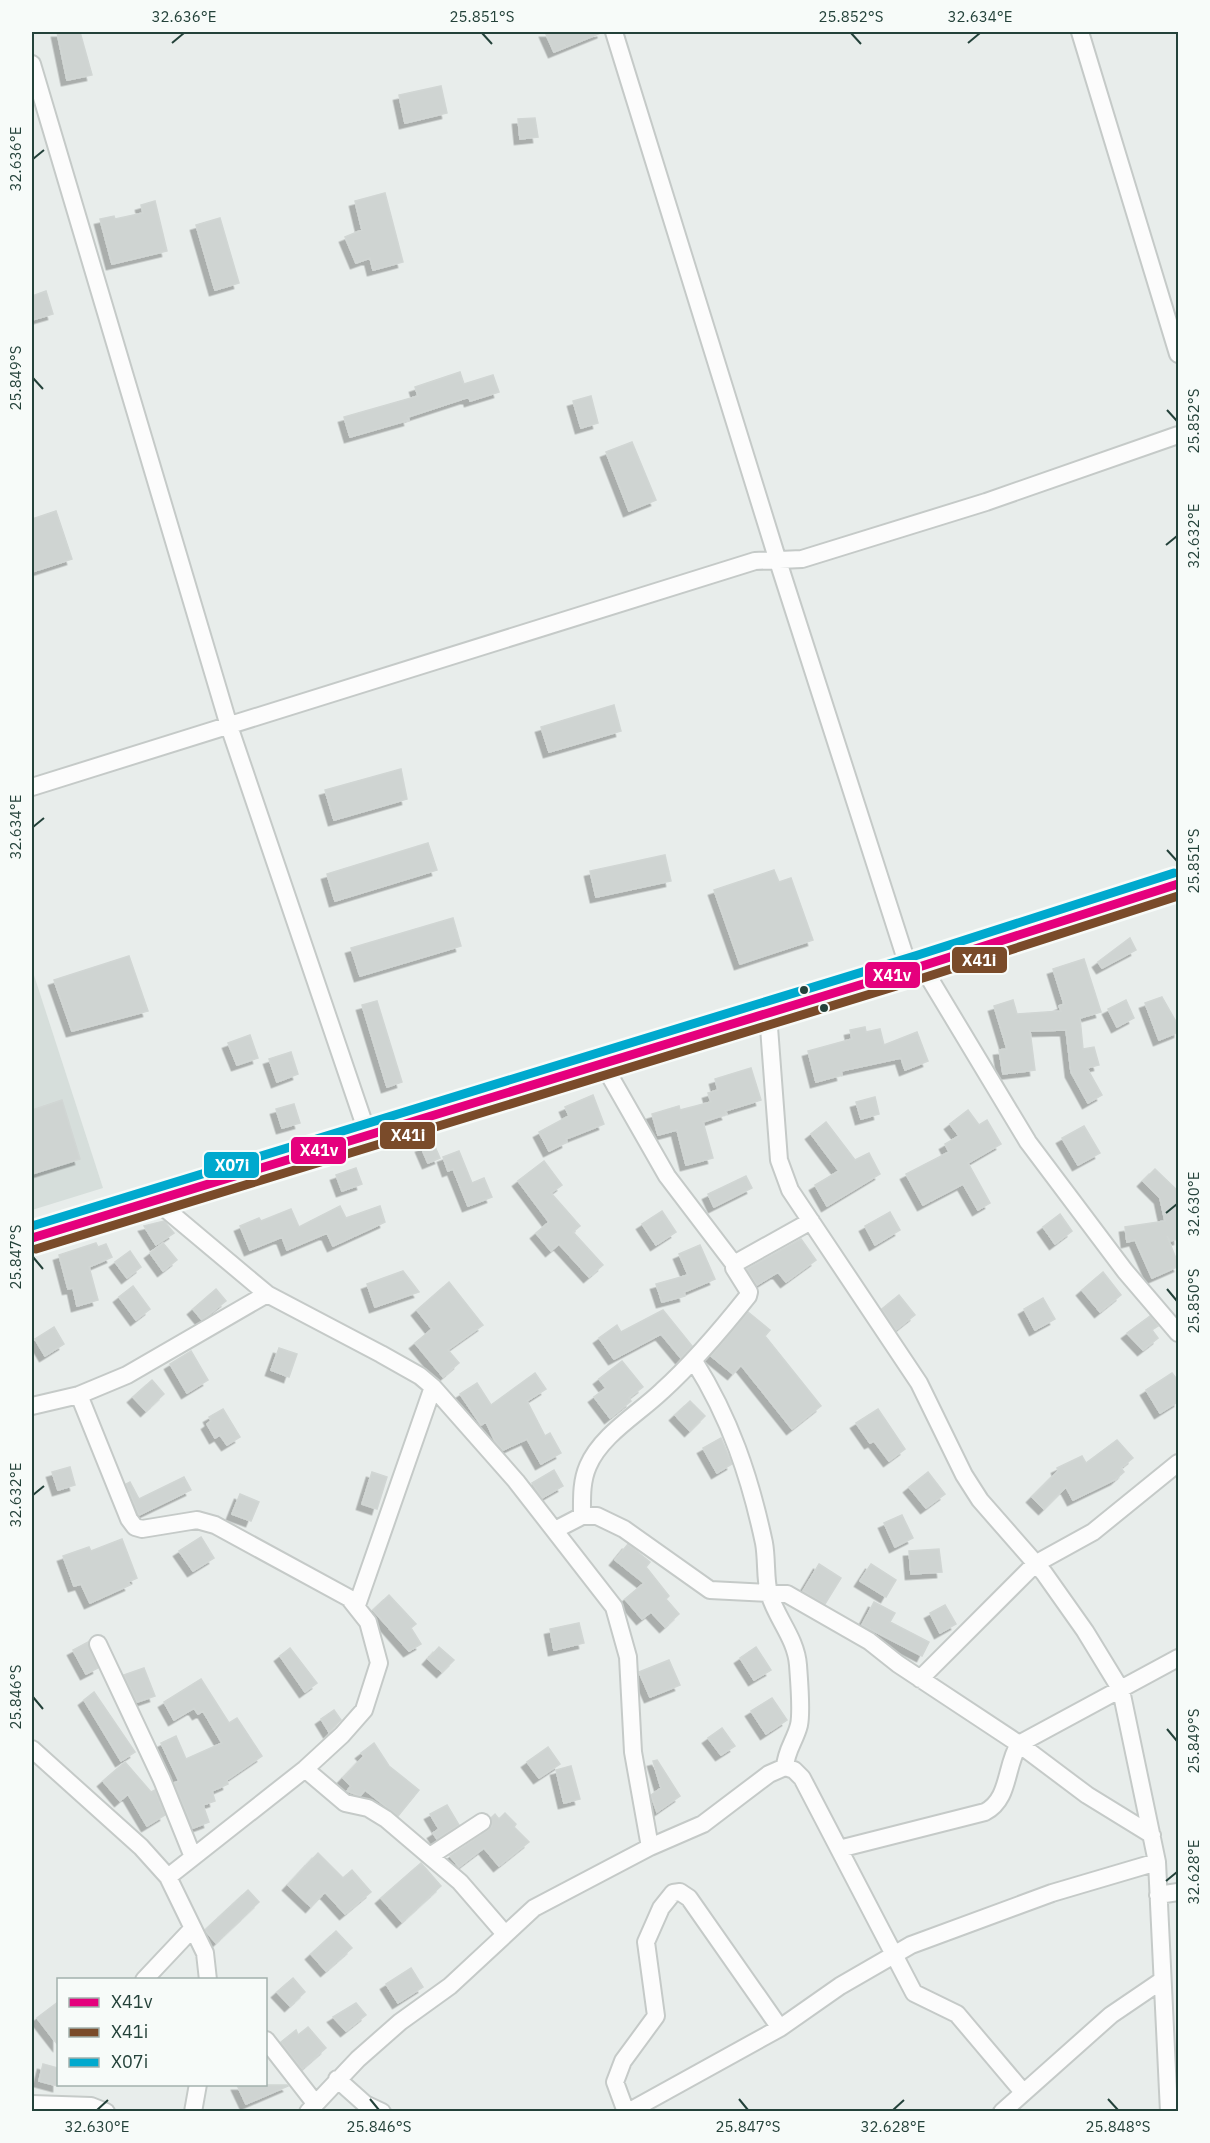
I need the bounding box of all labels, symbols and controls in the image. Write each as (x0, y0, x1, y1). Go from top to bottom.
text: 32.636°E (152, 7, 216, 26)
text: 25.851°S (450, 7, 514, 26)
text: 25.852°S (819, 7, 883, 26)
text: 32.634°E (948, 7, 1012, 26)
text: 32.636°E (6, 127, 25, 191)
text: 25.849°S (6, 346, 25, 410)
text: 25.852°S (1184, 389, 1203, 453)
text: 32.632°E (1184, 504, 1203, 568)
text: 32.634°E (6, 795, 25, 859)
text: 25.851°S (1184, 829, 1203, 893)
line badge: X41i (951, 946, 1008, 974)
text: X41i (962, 950, 996, 970)
line badge: X41v (864, 961, 921, 989)
text: X41v (873, 965, 912, 985)
unlabelled marker (798, 984, 810, 996)
unlabelled marker (818, 1002, 830, 1014)
line badge: X41i (379, 1121, 436, 1150)
text: X41i (391, 1125, 425, 1145)
line badge: X41v (290, 1136, 347, 1165)
text: X41v (300, 1140, 339, 1160)
line badge: X07i (203, 1151, 260, 1179)
text: X07i (215, 1155, 249, 1175)
text: 32.630°E (1184, 1172, 1203, 1236)
text: 25.847°S (6, 1225, 25, 1289)
text: 25.850°S (1184, 1269, 1203, 1333)
text: 32.632°E (6, 1463, 25, 1527)
text: 25.846°S (6, 1665, 25, 1729)
text: 25.849°S (1184, 1709, 1203, 1773)
text: 32.628°E (1184, 1840, 1203, 1904)
legend (57, 1978, 267, 2086)
text: X41v (111, 1990, 153, 2013)
text: X41i (111, 2020, 148, 2043)
text: X07i (111, 2050, 148, 2073)
text: 32.630°E (65, 2117, 129, 2136)
text: 25.846°S (347, 2117, 411, 2136)
text: 25.847°S (716, 2117, 780, 2136)
text: 32.628°E (861, 2117, 925, 2136)
text: 25.848°S (1086, 2117, 1150, 2136)

